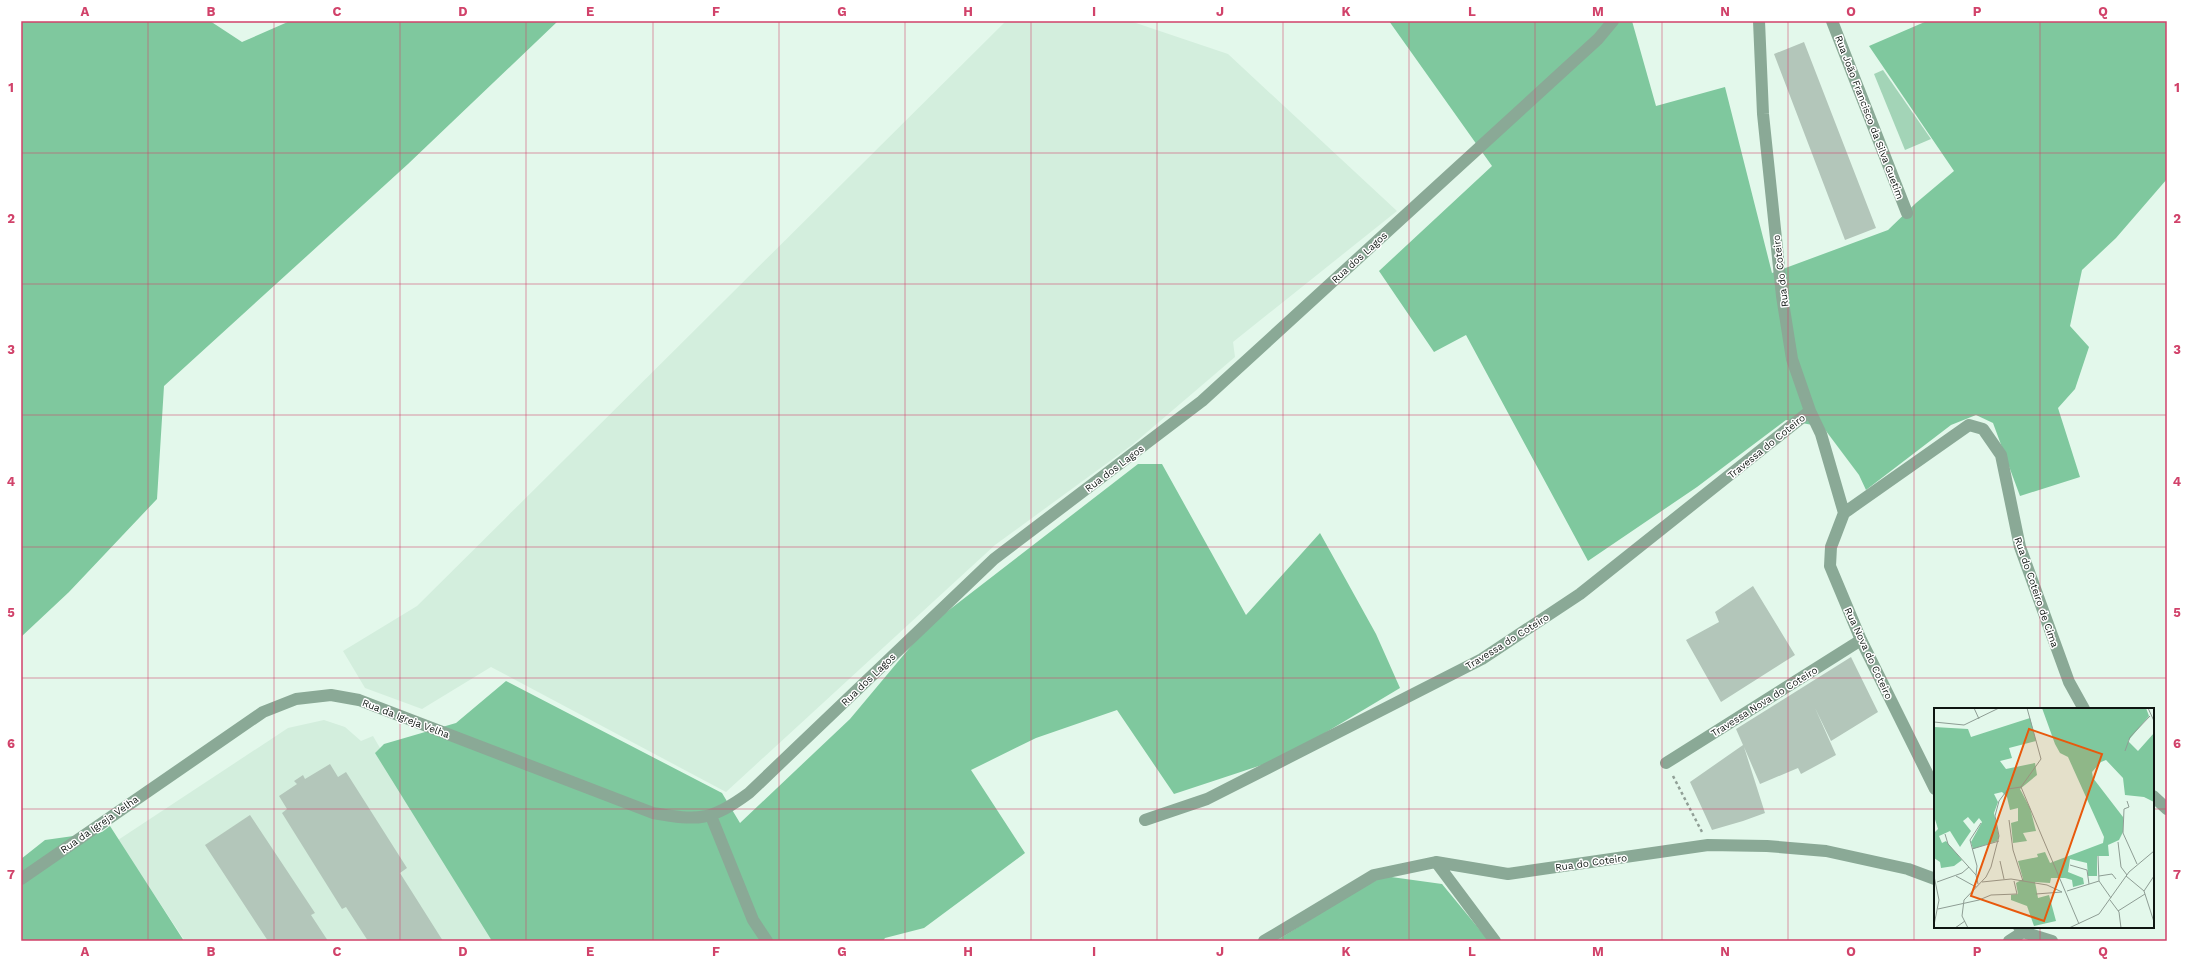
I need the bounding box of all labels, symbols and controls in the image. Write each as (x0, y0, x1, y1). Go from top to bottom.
text: A (81, 4, 90, 19)
text: B (207, 4, 216, 19)
text: C (333, 4, 342, 19)
text: D (458, 4, 468, 19)
text: E (586, 4, 594, 19)
text: F (712, 4, 720, 19)
text: G (837, 4, 847, 19)
text: H (963, 4, 973, 19)
text: I (1092, 4, 1096, 19)
text: J (1216, 4, 1224, 19)
text: K (1341, 4, 1351, 19)
text: L (1468, 4, 1476, 19)
text: M (1592, 4, 1604, 19)
text: N (1720, 4, 1730, 19)
text: O (1846, 4, 1856, 19)
text: P (1973, 4, 1982, 19)
text: Q (2098, 4, 2108, 19)
street label: Rua João Francisco da Silva Guetim (1833, 34, 1906, 201)
text: 1 (8, 80, 14, 95)
text: 1 (2174, 80, 2180, 95)
text: 2 (7, 211, 15, 226)
text: 2 (2173, 211, 2181, 226)
street label: Rua dos Lagos (1329, 230, 1389, 285)
street label: Rua do Coteiro (1771, 234, 1790, 308)
text: 3 (7, 342, 15, 357)
text: 3 (2173, 342, 2181, 357)
street label: Travessa do Coteiro (1726, 412, 1807, 481)
street label: Rua dos Lagos (1083, 443, 1146, 494)
text: 4 (7, 474, 16, 489)
text: 4 (2173, 474, 2182, 489)
street label: Rua do Coteiro de Cima (2012, 535, 2061, 649)
text: 5 (7, 605, 15, 620)
text: 5 (2173, 605, 2181, 620)
street label: Rua Nova do Coteiro (1842, 606, 1895, 701)
street label: Travessa do Coteiro (1464, 611, 1551, 672)
street label: Rua dos Lagos (839, 651, 898, 708)
street label: Travessa Nova do Coteiro (1709, 664, 1819, 739)
street label: Rua da Igreja Velha (361, 697, 451, 740)
inset map (1934, 708, 2154, 928)
text: 6 (7, 736, 15, 751)
text: 6 (2173, 736, 2181, 751)
street label: Rua da Igreja Velha (58, 793, 141, 855)
street label: Rua do Coteiro (1554, 852, 1628, 873)
text: 7 (7, 867, 15, 882)
text: 7 (2173, 867, 2181, 882)
text: A (81, 944, 90, 959)
text: B (207, 944, 216, 959)
text: C (333, 944, 342, 959)
text: D (458, 944, 468, 959)
text: E (586, 944, 594, 959)
text: F (712, 944, 720, 959)
text: G (837, 944, 847, 959)
text: H (963, 944, 973, 959)
text: I (1092, 944, 1096, 959)
text: J (1216, 944, 1224, 959)
text: K (1341, 944, 1351, 959)
text: L (1468, 944, 1476, 959)
text: M (1592, 944, 1604, 959)
text: N (1720, 944, 1730, 959)
text: O (1846, 944, 1856, 959)
text: P (1973, 944, 1982, 959)
text: Q (2098, 944, 2108, 959)

